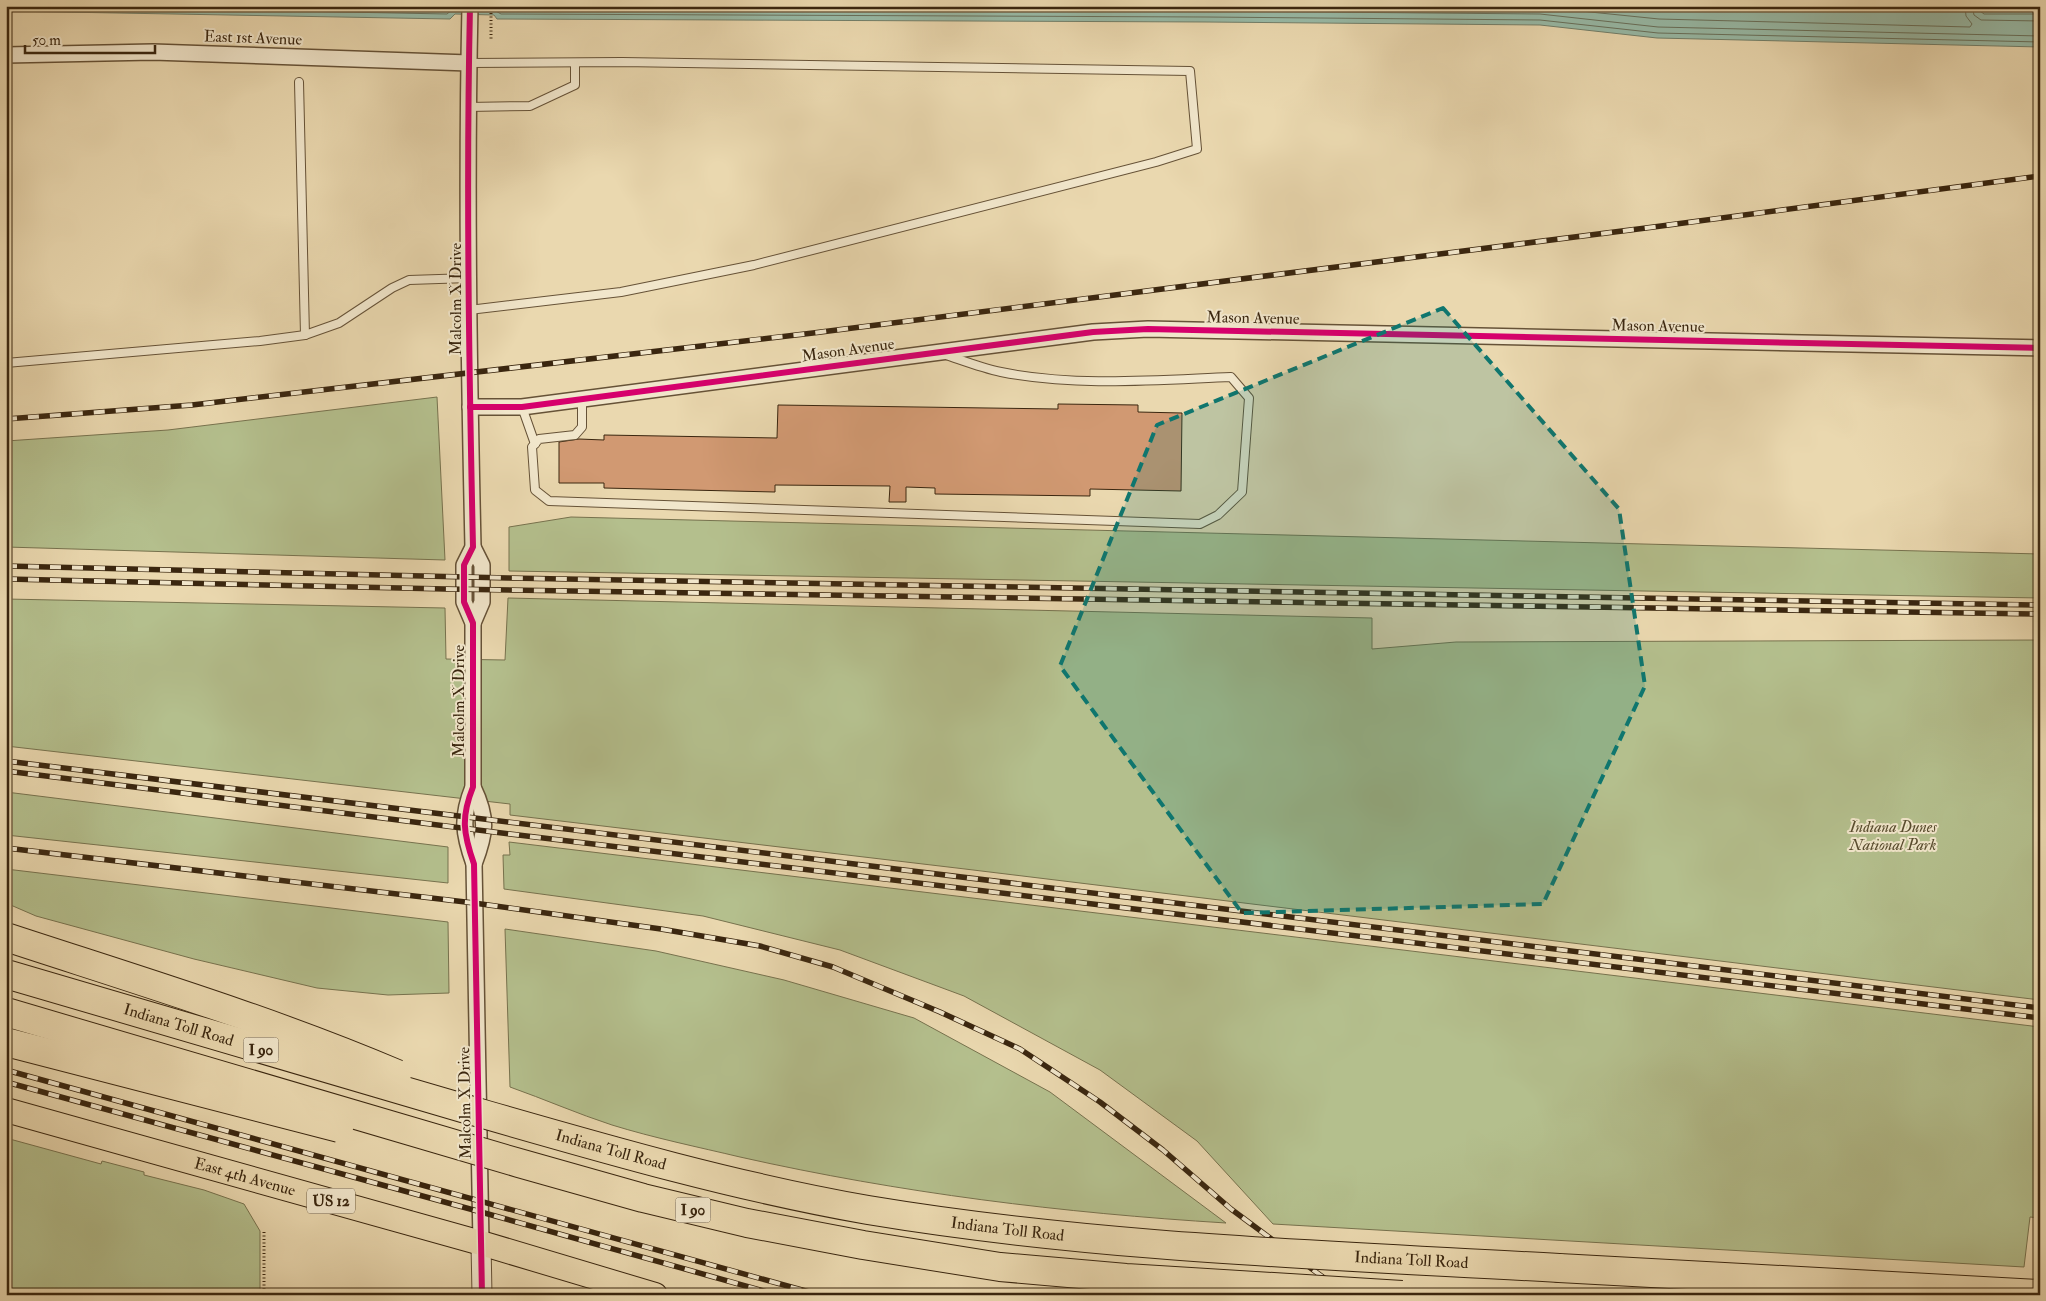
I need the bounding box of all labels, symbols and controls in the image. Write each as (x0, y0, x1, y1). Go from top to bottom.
scale bar (25, 22, 155, 54)
street label: East 1st Avenue (204, 26, 303, 50)
text: 50 m (32, 31, 61, 50)
street label: Malcolm X Drive (446, 243, 466, 355)
street label: Mason Avenue (1206, 307, 1300, 329)
street label: Mason Avenue (1611, 315, 1705, 337)
street label: Mason Avenue (801, 334, 896, 366)
street label: Malcolm X Drive (449, 645, 469, 757)
park label: Indiana Dunes National Park (1848, 817, 1937, 855)
street label: Indiana Toll Road (121, 999, 236, 1051)
road number: I 90 (244, 1038, 278, 1062)
street label: Malcolm X Drive (454, 1046, 476, 1159)
street label: Indiana Toll Road (553, 1125, 669, 1175)
street label: East 4th Avenue (192, 1153, 298, 1201)
road number: US 12 (307, 1188, 355, 1214)
road number: I 90 (676, 1198, 710, 1222)
street label: Indiana Toll Road (950, 1213, 1065, 1246)
street label: Indiana Toll Road (1354, 1247, 1469, 1273)

